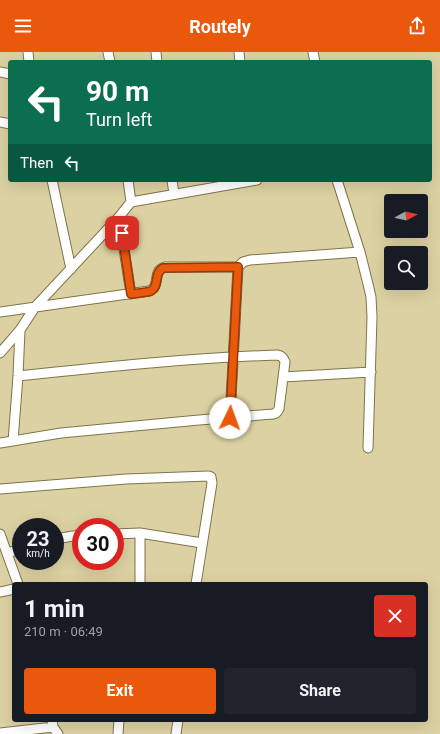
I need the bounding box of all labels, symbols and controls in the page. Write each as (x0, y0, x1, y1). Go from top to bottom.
icon: menu (12, 15, 34, 37)
icon: share (406, 15, 428, 37)
text: Routely (189, 16, 251, 37)
text: 90 m (86, 75, 149, 108)
icon: left (20, 76, 72, 128)
text: Turn left (86, 109, 152, 130)
icon: left (61, 152, 83, 174)
text: Then (20, 154, 53, 172)
north arrow (384, 194, 428, 238)
map controls (384, 194, 428, 290)
pin (105, 216, 139, 250)
icon: arrive (111, 222, 133, 244)
button: search (384, 246, 428, 290)
position arrow (209, 397, 251, 439)
speed limit sign: 30 (72, 518, 124, 570)
text: 23 (27, 527, 49, 551)
text: km/h (26, 548, 50, 559)
text: 1 min (24, 595, 84, 623)
button: close (374, 595, 416, 637)
text: 210 m · 06:49 (24, 624, 103, 639)
button: Exit (24, 668, 216, 714)
button: Share (224, 668, 416, 714)

